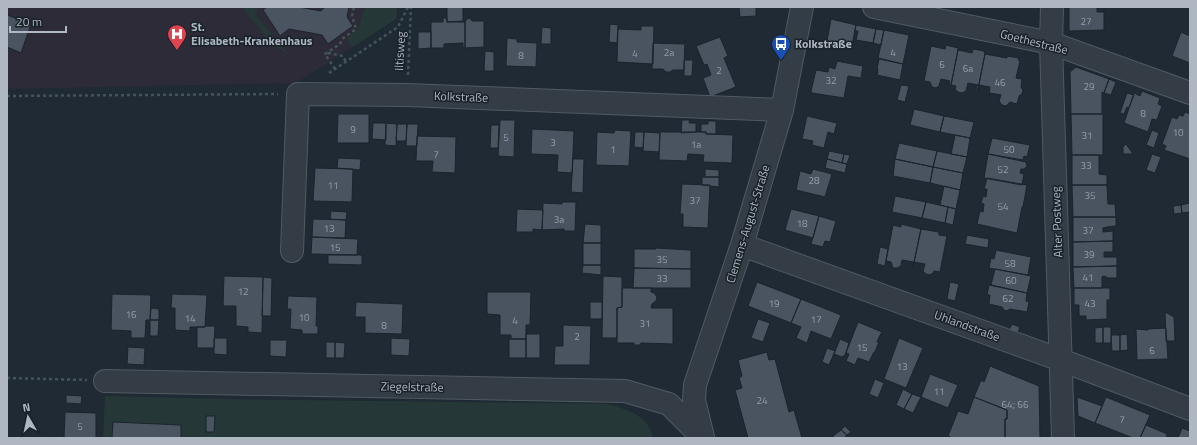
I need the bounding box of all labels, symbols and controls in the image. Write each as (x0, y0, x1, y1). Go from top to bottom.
scale bar (10, 8, 66, 34)
text: 20 m (16, 12, 42, 31)
house number: 27 (1080, 14, 1092, 29)
place label: St. Elisabeth-Krankenhaus (191, 17, 313, 50)
hospital icon: St. Elisabeth-Krankenhaus (166, 23, 188, 51)
street label: Goethestraße (998, 24, 1070, 59)
street label: Iltisweg (389, 31, 410, 71)
bus stop icon: Kolkstraße (770, 33, 792, 61)
place label: Kolkstraße (795, 34, 852, 53)
house number: 2a (664, 45, 674, 60)
house number: 4 (890, 45, 896, 60)
house number: 4 (632, 46, 638, 61)
house number: 8 (518, 48, 524, 63)
house number: 6 (939, 57, 945, 72)
house number: 6a (963, 61, 973, 76)
house number: 2 (716, 63, 722, 78)
house number: 32 (825, 73, 837, 88)
house number: 46 (994, 75, 1006, 90)
house number: 29 (1083, 79, 1095, 94)
street label: Kolkstraße (433, 86, 489, 107)
house number: 8 (1140, 106, 1146, 121)
house number: 9 (350, 122, 356, 137)
house number: 10 (1172, 125, 1184, 140)
house number: 31 (1081, 128, 1093, 143)
house number: 5 (503, 130, 509, 145)
house number: 3 (550, 135, 556, 150)
house number: 1a (691, 137, 701, 152)
house number: 1 (610, 142, 616, 157)
house number: 50 (1003, 142, 1015, 157)
house number: 7 (433, 147, 439, 162)
house number: 33 (1080, 158, 1092, 173)
street label: Clemens-August-Straße (720, 162, 775, 285)
house number: 52 (997, 162, 1009, 177)
house number: 28 (808, 173, 820, 188)
house number: 11 (327, 178, 339, 193)
street label: Alter Postweg (1046, 186, 1067, 258)
house number: 35 (1084, 188, 1096, 203)
house number: 37 (689, 193, 701, 208)
house number: 54 (997, 199, 1009, 214)
house number: 3a (554, 212, 564, 227)
house number: 18 (796, 216, 808, 231)
house number: 13 (323, 221, 335, 236)
house number: 37 (1082, 223, 1094, 238)
house number: 15 (329, 240, 341, 255)
house number: 39 (1083, 247, 1095, 262)
house number: 35 (656, 252, 668, 267)
house number: 58 (1004, 256, 1016, 271)
house number: 41 (1082, 270, 1094, 285)
house number: 33 (656, 271, 668, 286)
house number: 60 (1005, 273, 1017, 288)
house number: 12 (237, 284, 249, 299)
house number: 62 (1002, 291, 1014, 306)
house number: 19 (768, 296, 780, 311)
house number: 43 (1084, 296, 1096, 311)
street label: Uhlandstraße (932, 305, 1003, 346)
house number: 16 (125, 307, 137, 322)
house number: 10 (298, 310, 310, 325)
house number: 14 (184, 311, 196, 326)
house number: 17 (810, 312, 822, 327)
house number: 4 (512, 313, 518, 328)
house number: 31 (639, 316, 651, 331)
house number: 8 (381, 318, 387, 333)
house number: 2 (574, 329, 580, 344)
house number: 15 (856, 340, 868, 355)
house number: 6 (1149, 343, 1155, 358)
house number: 13 (896, 359, 908, 374)
street label: Ziegelstraße (380, 376, 444, 397)
house number: 11 (933, 384, 945, 399)
house number: 24 (756, 393, 768, 408)
north arrow (8, 397, 48, 437)
house number: 64; 66 (1001, 397, 1029, 412)
text: N (21, 399, 31, 416)
house number: 7 (1119, 412, 1125, 427)
house number: 5 (77, 419, 83, 434)

